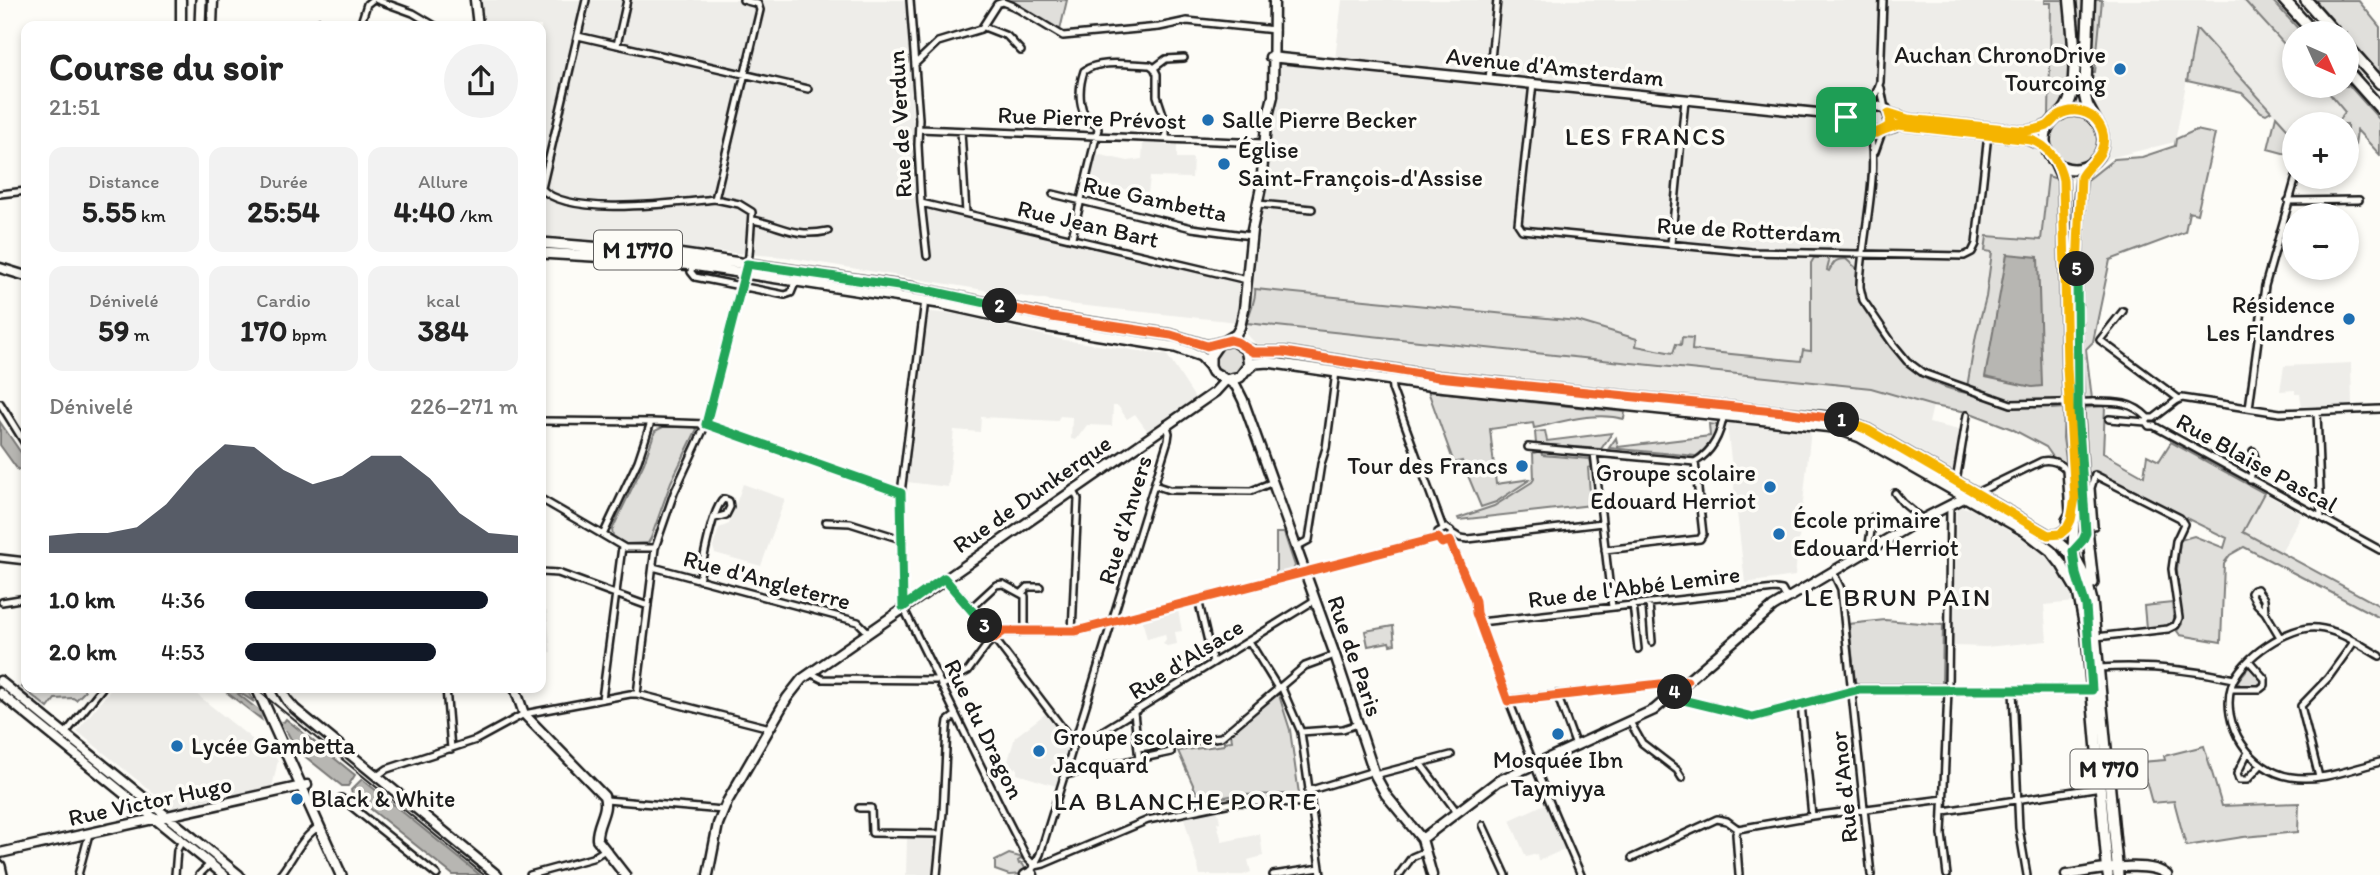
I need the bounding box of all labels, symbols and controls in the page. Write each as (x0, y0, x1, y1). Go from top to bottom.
north arrow (2282, 21, 2359, 98)
map controls (2282, 21, 2359, 280)
place label: Auchan ChronoDrive Tourcoing (1894, 40, 2107, 97)
street label: Avenue d'Amsterdam (1445, 41, 1666, 92)
text: Course du soir (49, 44, 283, 90)
button: share (444, 44, 518, 118)
street label: Rue de Verdun (881, 49, 918, 199)
marker: Auchan ChronoDrive Tourcoing (2112, 61, 2128, 77)
pin (1816, 87, 1876, 147)
text: 21:51 (49, 93, 100, 121)
icon: arrive (1827, 98, 1865, 136)
street label: Rue Pierre Prévost (997, 100, 1187, 135)
place label: Salle Pierre Becker (1222, 105, 1417, 134)
marker: Salle Pierre Becker (1200, 112, 1216, 128)
button: + (2282, 112, 2359, 189)
district label: LES FRANCS (1565, 120, 1727, 152)
place label: Église Saint-François-d'Assise (1238, 135, 1483, 192)
marker: Église Saint-François-d'Assise (1216, 156, 1232, 172)
street label: Rue Gambetta (1080, 169, 1230, 228)
text: Distance (88, 170, 159, 193)
text: Durée (259, 170, 308, 193)
text: Allure (418, 170, 468, 193)
text: 5.55 (82, 193, 136, 230)
text: 25:54 (247, 193, 320, 230)
text: 4:40 (394, 193, 455, 230)
street label: Rue Jean Bart (1015, 193, 1162, 254)
button: − (2282, 203, 2359, 280)
text: km (136, 204, 166, 227)
text: /km (455, 204, 493, 227)
street label: Rue de Rotterdam (1656, 210, 1842, 249)
road number: M 1770 (594, 230, 682, 270)
pin: 5 (2060, 252, 2094, 286)
text: 5 (2072, 257, 2081, 280)
pin: 2 (982, 288, 1018, 324)
text: Dénivelé (89, 289, 159, 312)
text: Cardio (256, 289, 311, 312)
text: kcal (426, 289, 460, 312)
place label: Résidence Les Flandres (2206, 290, 2335, 347)
text: 2 (995, 294, 1005, 317)
marker: Résidence Les Flandres (2341, 311, 2357, 327)
text: 59 (98, 312, 129, 349)
text: 170 (240, 312, 287, 349)
text: 384 (418, 312, 469, 349)
text: m (129, 323, 150, 346)
text: bpm (287, 323, 327, 346)
text: Dénivelé (49, 392, 133, 420)
text: 226–271 m (410, 392, 518, 420)
pin: 1 (1825, 402, 1860, 438)
street label: Rue Blaise Pascal (2171, 406, 2343, 519)
text: 1 (1837, 408, 1846, 431)
street label: Rue de Dunkerque (947, 428, 1117, 559)
place label: Tour des Francs (1347, 451, 1508, 480)
street label: Rue d'Anvers (1091, 452, 1158, 588)
marker: Tour des Francs (1514, 458, 1530, 474)
place label: Groupe scolaire Edouard Herriot (1590, 458, 1756, 515)
marker: Groupe scolaire Edouard Herriot (1762, 479, 1778, 495)
place label: École primaire Edouard Herriot (1793, 505, 1959, 562)
marker: École primaire Edouard Herriot (1771, 526, 1787, 542)
street label: Rue d'Angleterre (680, 543, 854, 616)
street label: Rue de l'Abbé Lemire (1526, 559, 1742, 614)
district label: LE BRUN PAIN (1804, 581, 1992, 613)
text: 1.0 km (49, 586, 115, 614)
text: 4:36 (161, 586, 205, 614)
street label: Rue de Paris (1321, 591, 1390, 720)
pin: 3 (968, 608, 1002, 644)
street label: Rue d'Alsace (1123, 612, 1249, 705)
text: 3 (979, 614, 990, 637)
text: 2.0 km (49, 638, 117, 666)
text: 4:53 (161, 638, 205, 666)
street label: Rue du Dragon (938, 654, 1031, 804)
pin: 4 (1658, 674, 1692, 710)
text: 4 (1669, 680, 1680, 703)
place label: Groupe scolaire Jacquard (1053, 722, 1213, 779)
marker: Mosquée Ibn Taymiyya (1550, 726, 1566, 742)
street label: Rue d'Anor (1823, 729, 1864, 844)
place label: Lycée Gambetta (191, 731, 356, 760)
marker: Lycée Gambetta (169, 738, 185, 754)
marker: Groupe scolaire Jacquard (1031, 743, 1047, 759)
place label: Mosquée Ibn Taymiyya (1493, 745, 1624, 802)
road number: M 770 (2070, 750, 2148, 789)
street label: Rue Victor Hugo (65, 769, 234, 832)
place label: Black & White (311, 784, 455, 813)
district label: LA BLANCHE PORTE (1054, 785, 1319, 817)
marker: Black & White (289, 791, 305, 807)

